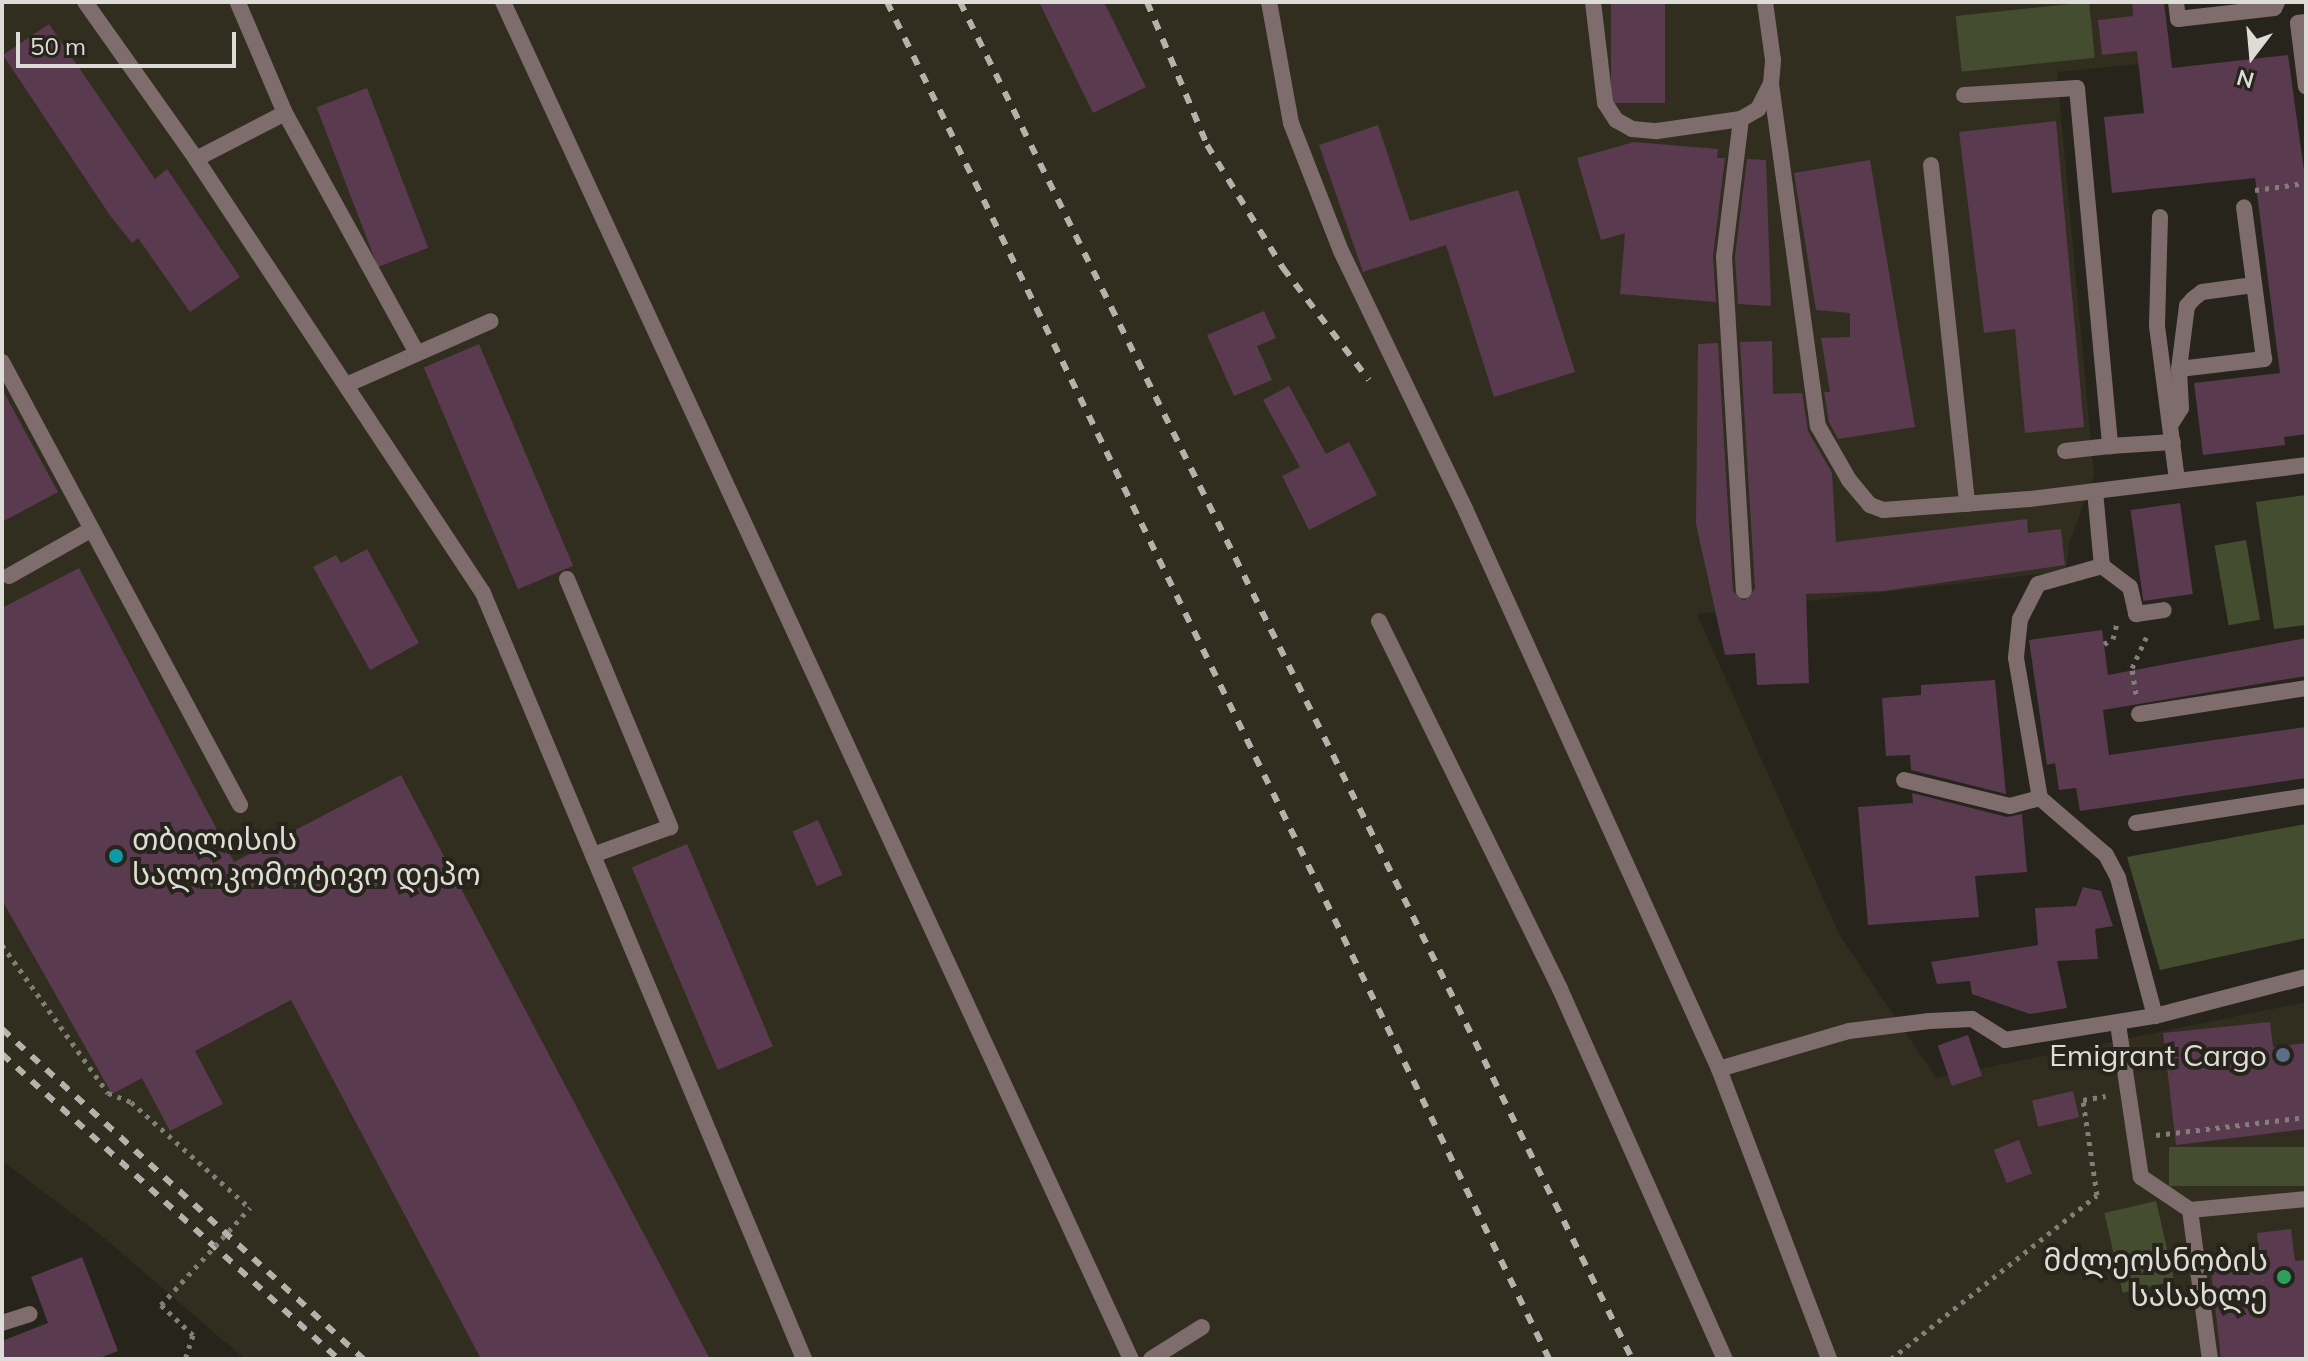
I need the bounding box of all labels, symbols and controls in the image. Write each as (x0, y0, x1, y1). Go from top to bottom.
scale bar (20, 16, 240, 66)
north arrow (2212, 16, 2292, 96)
text: 50 m (30, 31, 86, 61)
text: N (2234, 63, 2257, 95)
place label: თბილისის სალოკომოტივო დეპო (132, 821, 481, 892)
marker: თბილისის სალოკომოტივო დეპო (107, 847, 125, 865)
place label: Emigrant Cargo (2049, 1037, 2267, 1073)
marker: Emigrant Cargo (2274, 1046, 2292, 1064)
place label: მძლეოსნობის სასახლე (2044, 1242, 2268, 1312)
marker: მძლეოსნობის სასახლე (2275, 1268, 2293, 1286)

